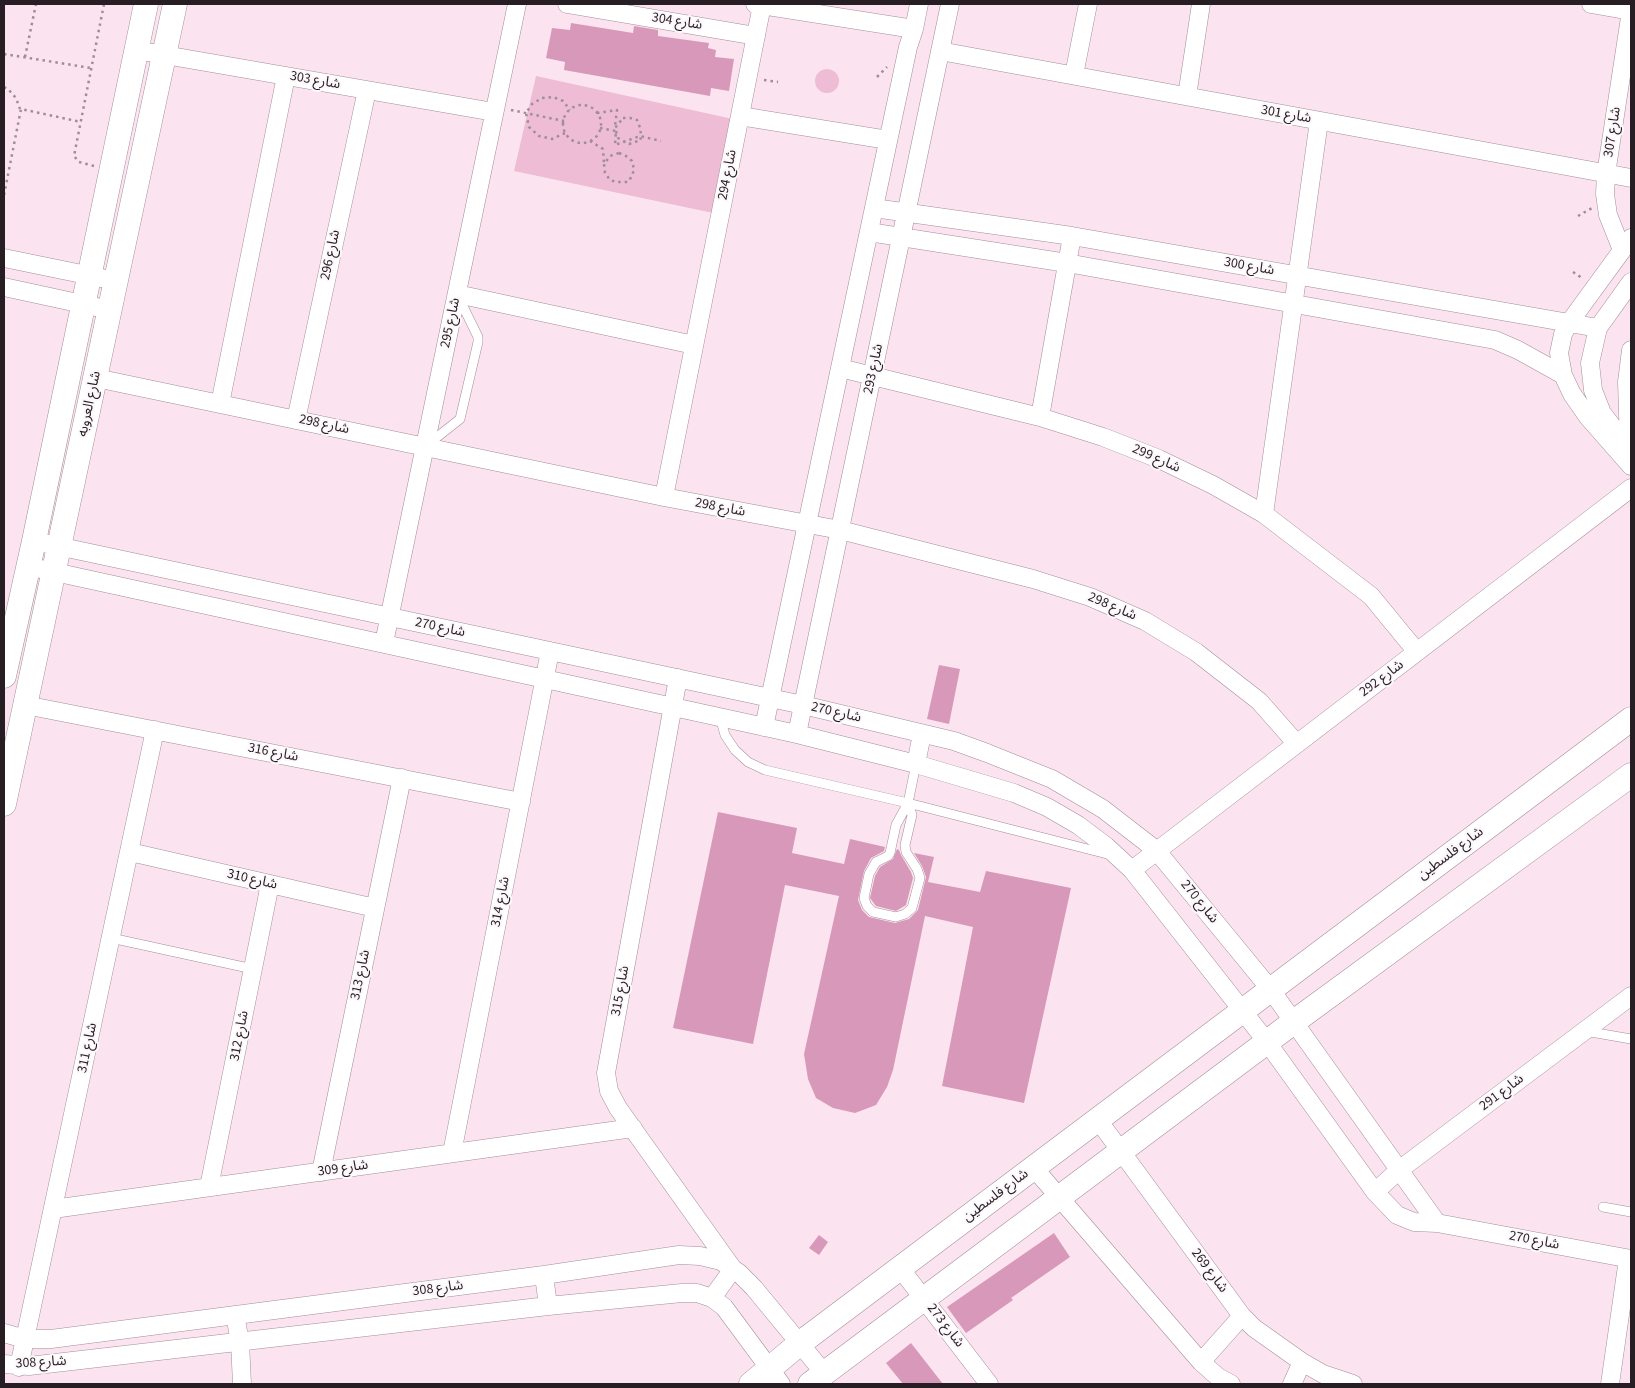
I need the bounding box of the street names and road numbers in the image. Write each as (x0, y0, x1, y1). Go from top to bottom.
street label: شارع 304 (651, 10, 703, 34)
street label: شارع 303 (288, 68, 342, 94)
street label: شارع 301 (1259, 102, 1313, 128)
street label: شارع 307 (1601, 106, 1625, 158)
street label: شارع 294 (715, 148, 741, 202)
street label: شارع 296 (317, 228, 345, 282)
street label: شارع 300 (1222, 254, 1276, 280)
street label: شارع 295 (437, 296, 465, 350)
street label: شارع 293 (860, 342, 888, 396)
street label: شارع العروبه (75, 370, 105, 438)
street label: شارع 298 (297, 411, 351, 439)
street label: شارع 299 (1129, 441, 1183, 477)
street label: شارع 298 (693, 495, 747, 521)
street label: شارع 298 (1085, 589, 1139, 625)
street label: شارع 270 (413, 614, 467, 642)
street label: شارع 292 (1357, 657, 1407, 701)
street label: شارع 270 (809, 699, 863, 727)
street label: شارع 316 (246, 740, 300, 766)
street label: شارع فلسطين (1415, 824, 1487, 884)
street label: شارع 310 (225, 866, 279, 894)
street label: شارع 314 (488, 875, 514, 929)
street label: شارع 270 (1176, 877, 1222, 927)
street label: شارع 313 (347, 948, 375, 1002)
street label: شارع 315 (608, 964, 634, 1018)
street label: شارع 312 (227, 1009, 253, 1063)
street label: شارع 311 (74, 1021, 102, 1075)
street label: شارع 291 (1477, 1071, 1527, 1115)
street label: شارع 309 (317, 1157, 369, 1181)
street label: شارع فلسطين (960, 1166, 1032, 1226)
street label: شارع 270 (1507, 1228, 1561, 1254)
street label: شارع 269 (1187, 1246, 1231, 1296)
street label: شارع 308 (412, 1278, 464, 1300)
street label: شارع 273 (923, 1301, 967, 1351)
street label: شارع 308 (15, 1353, 67, 1373)

